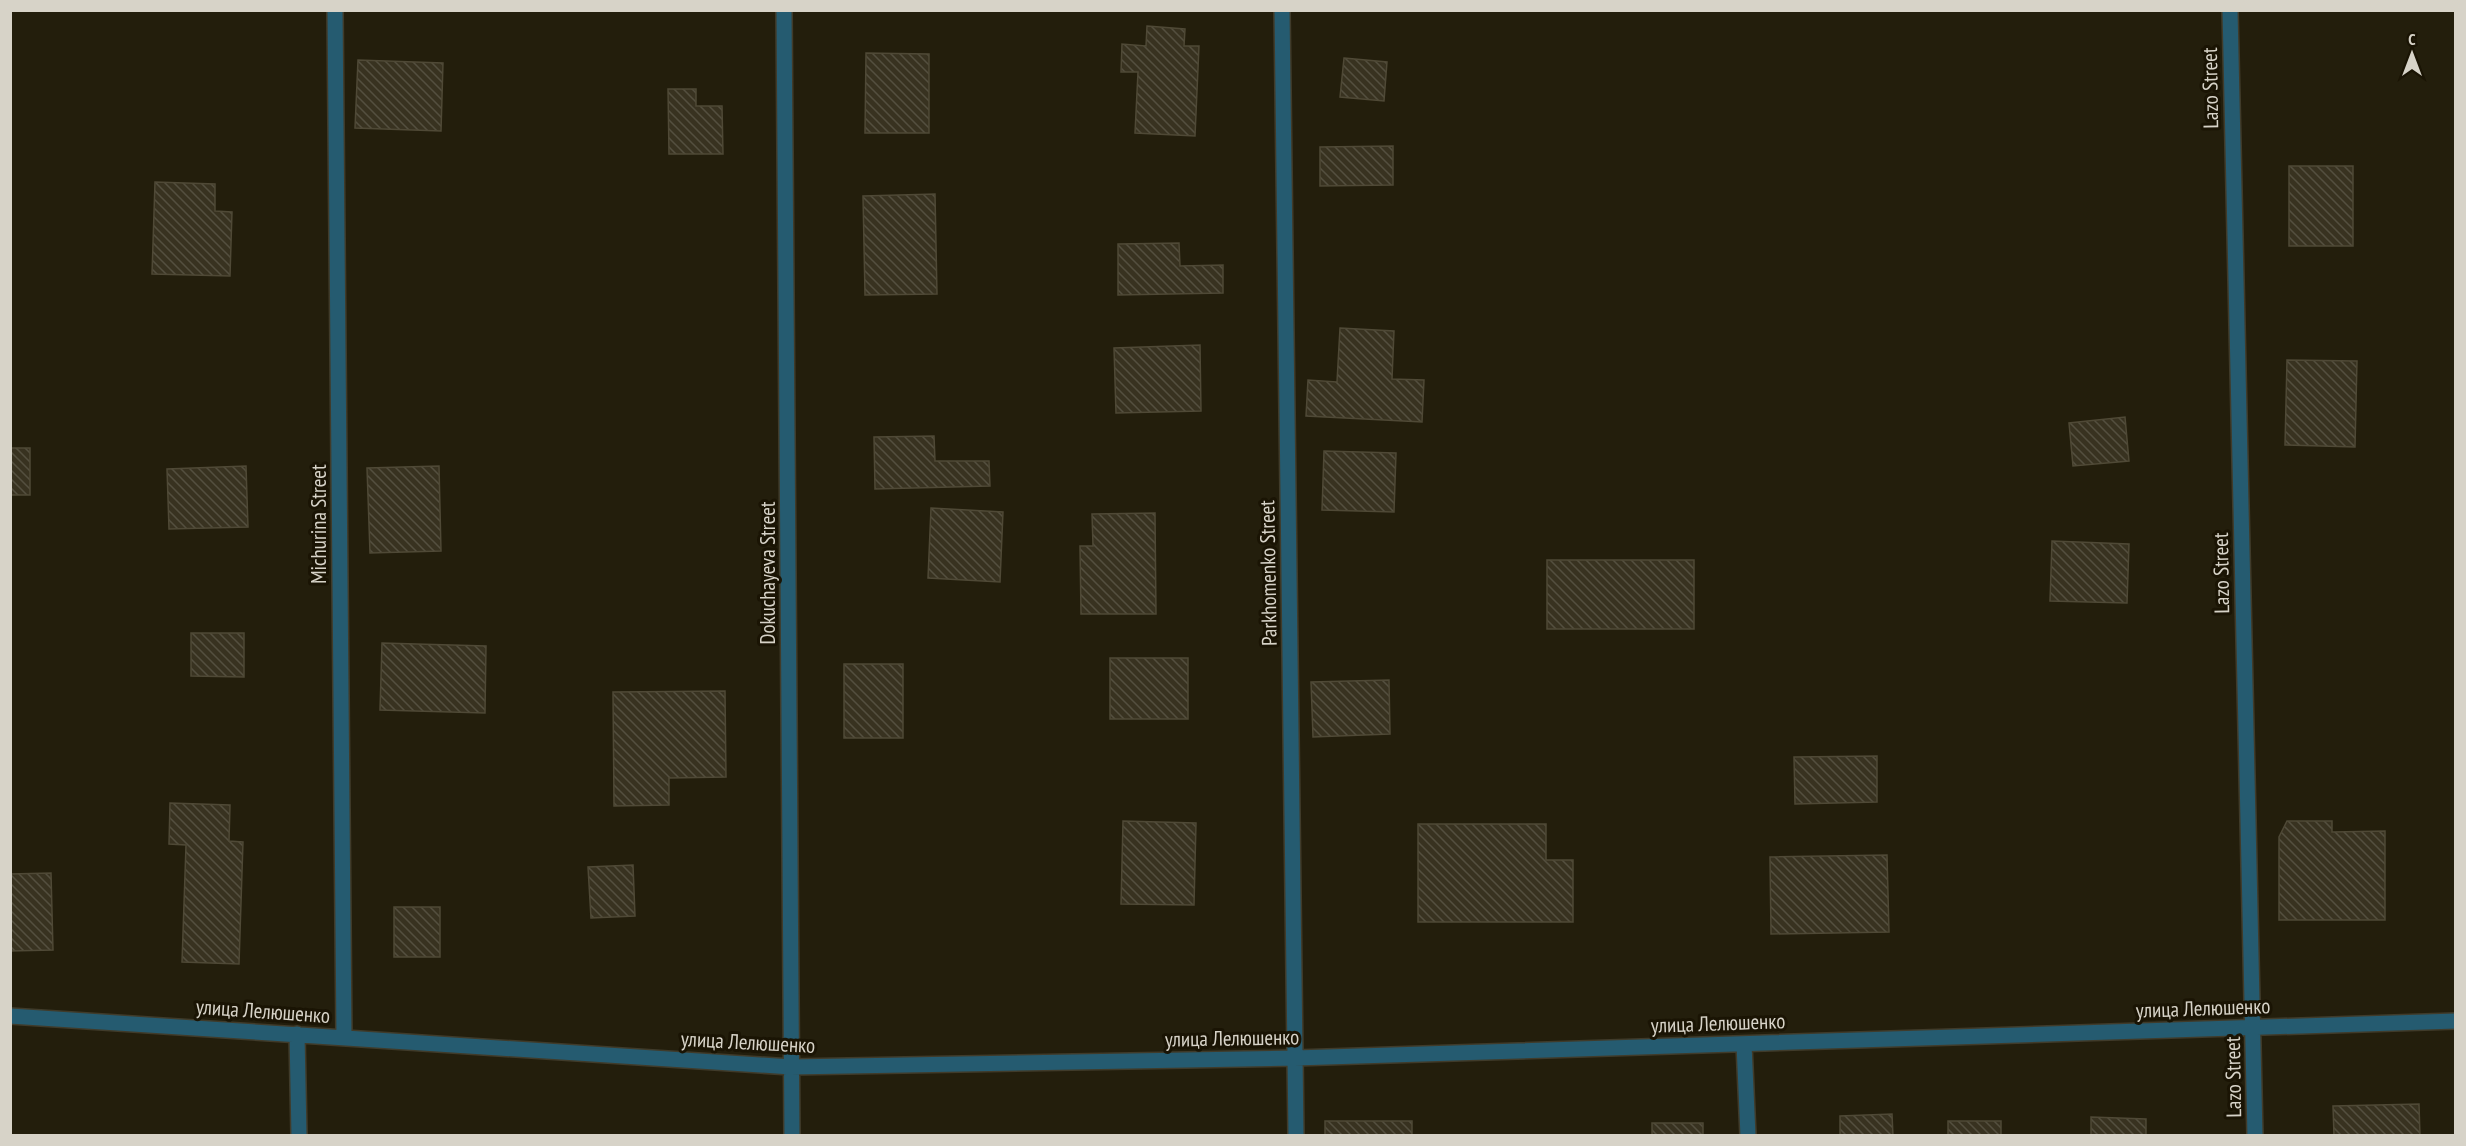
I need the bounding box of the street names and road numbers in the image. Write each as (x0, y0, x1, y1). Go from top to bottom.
street label: Lazo Street (2196, 47, 2224, 129)
street label: Michurina Street (305, 464, 332, 584)
street label: Parkhomenko Street (1253, 500, 1283, 646)
street label: Dokuchayeva Street (754, 501, 781, 645)
street label: Lazo Street (2207, 532, 2235, 614)
street label: улица Лелюшенко (2135, 992, 2271, 1024)
street label: улица Лелюшенко (195, 993, 331, 1029)
street label: улица Лелюшенко (1650, 1007, 1786, 1039)
street label: улица Лелюшенко (1165, 1023, 1299, 1053)
street label: улица Лелюшенко (680, 1025, 816, 1059)
street label: Lazo Street (2219, 1036, 2247, 1118)

